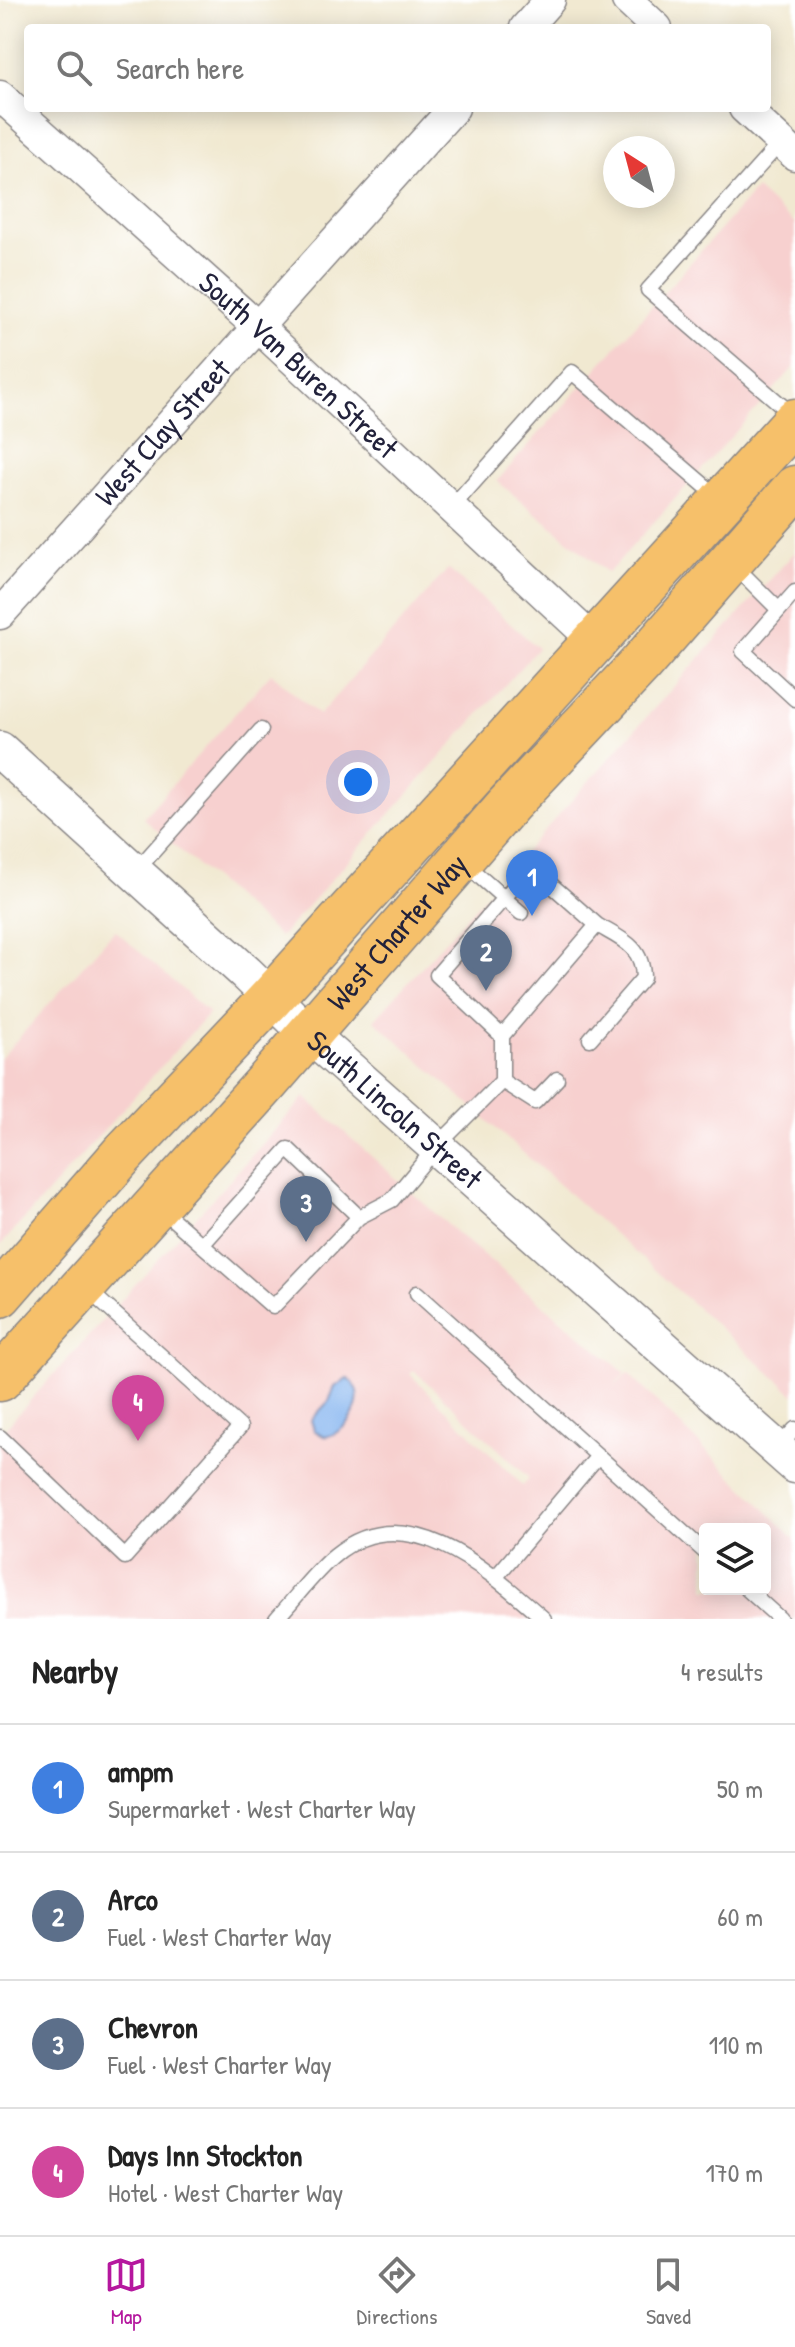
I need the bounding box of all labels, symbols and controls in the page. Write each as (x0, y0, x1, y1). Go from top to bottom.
search box (24, 24, 771, 112)
icon: search (52, 46, 96, 90)
text: Search here (116, 48, 244, 88)
north arrow (603, 136, 675, 208)
street label: South Van Buren Street (191, 262, 408, 467)
street label: West Clay Street (86, 349, 239, 514)
your location (338, 762, 378, 802)
street label: West Charter Way (317, 845, 476, 1018)
pin: 1 (506, 850, 558, 916)
pin: 2 (460, 925, 512, 991)
street label: South Lincoln Street (299, 1021, 492, 1198)
pin: 3 (280, 1176, 332, 1242)
pin: 4 (112, 1375, 164, 1441)
map controls (699, 1523, 771, 1595)
button: layers (699, 1523, 771, 1595)
text: Nearby (32, 1648, 118, 1694)
text: 4 results (681, 1654, 763, 1689)
text: ampm (108, 1751, 173, 1791)
text: 1 (53, 1771, 63, 1806)
text: 50 m (717, 1771, 763, 1806)
text: Supermarket · West Charter Way (108, 1791, 416, 1826)
text: Arco (108, 1879, 158, 1919)
text: 2 (52, 1899, 64, 1934)
text: 60 m (717, 1899, 763, 1934)
text: Fuel · West Charter Way (108, 1919, 332, 1954)
text: Chevron (108, 2007, 198, 2047)
text: 3 (52, 2027, 64, 2062)
text: 110 m (709, 2027, 763, 2062)
text: Fuel · West Charter Way (108, 2047, 332, 2082)
text: Days Inn Stockton (108, 2135, 302, 2175)
text: 4 (53, 2155, 63, 2190)
text: 170 m (705, 2155, 763, 2190)
text: Hotel · West Charter Way (108, 2175, 343, 2210)
tab: Map (104, 2253, 148, 2331)
tab: Directions (357, 2253, 438, 2331)
tab: Saved (646, 2253, 691, 2331)

